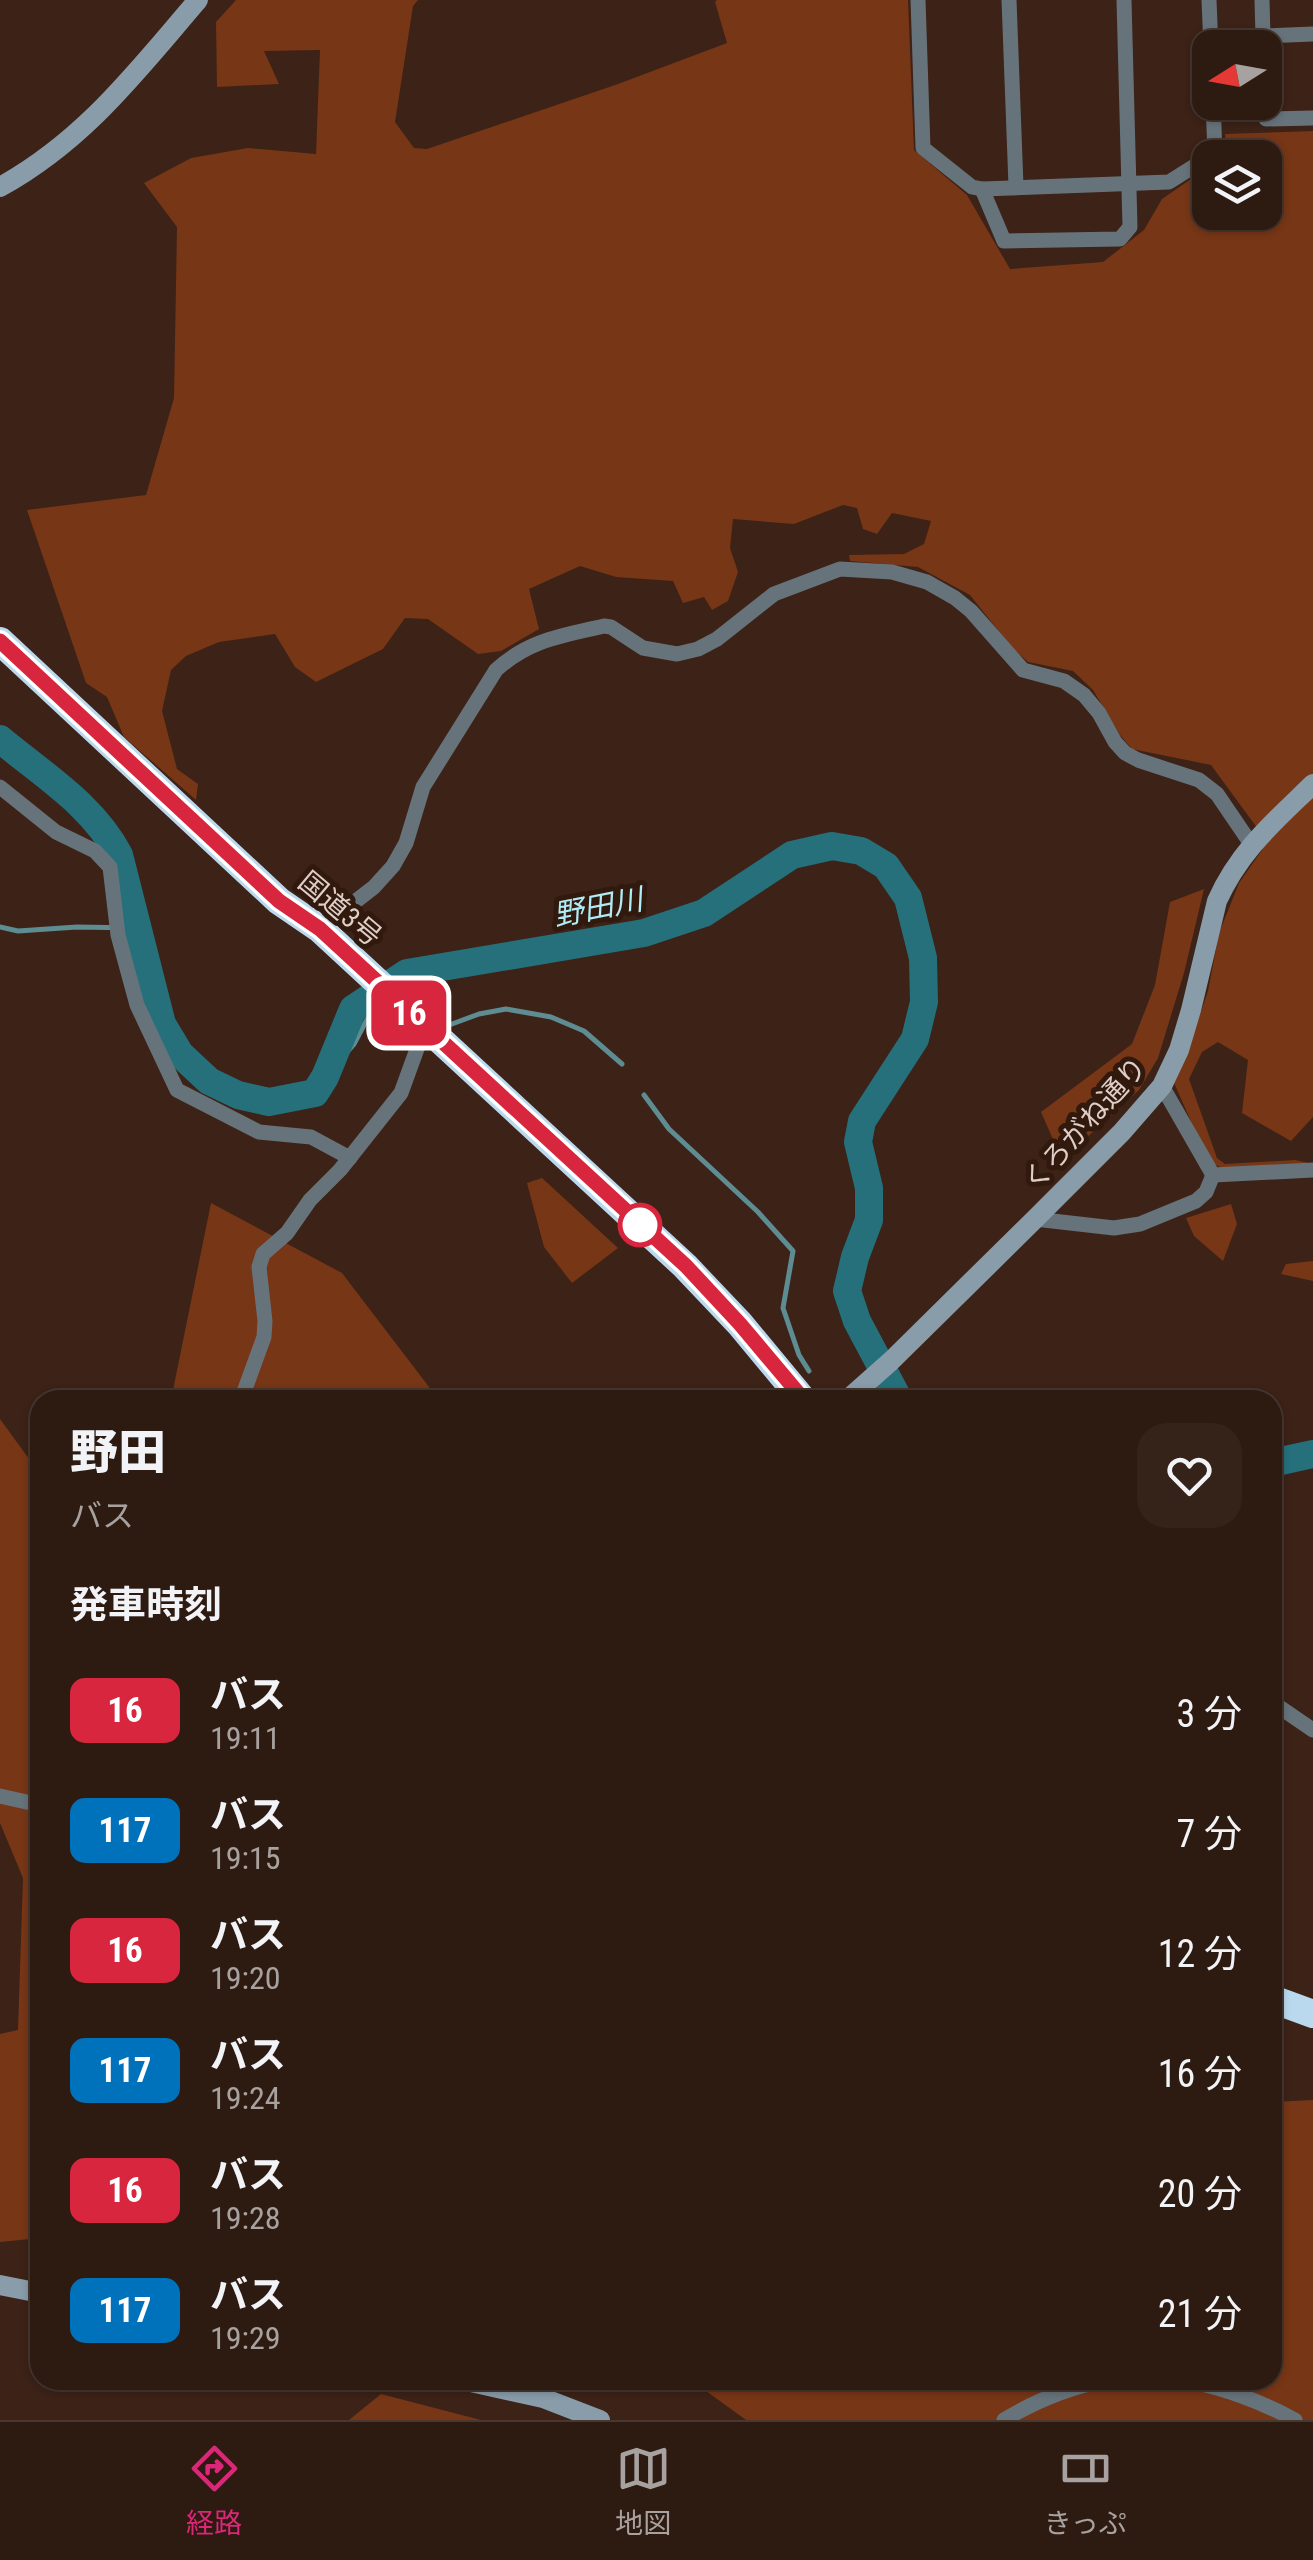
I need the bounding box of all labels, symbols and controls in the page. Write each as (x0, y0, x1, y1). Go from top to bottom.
north arrow (1192, 30, 1282, 120)
map controls (1192, 30, 1282, 230)
button: layers (1192, 140, 1282, 230)
street label: 国道3号 (292, 865, 388, 953)
water label: 野田川 (550, 881, 648, 933)
line badge: 16 (364, 980, 454, 1046)
text: 16 (391, 993, 427, 1034)
street label: くろがね通り (1017, 1051, 1153, 1197)
unlabelled marker (619, 1204, 661, 1246)
button: heart (1137, 1423, 1242, 1528)
text: 野田 (70, 1424, 166, 1481)
text: バス (70, 1497, 134, 1535)
text: 発車時刻 (70, 1583, 222, 1627)
text: バス (210, 1673, 286, 1717)
text: 16 (107, 1690, 143, 1731)
text: 3 分 (1177, 1692, 1242, 1736)
text: 19:11 (210, 1719, 281, 1757)
text: バス (210, 1793, 286, 1837)
text: 117 (98, 1810, 152, 1851)
text: 7 分 (1177, 1812, 1242, 1856)
text: 19:15 (210, 1839, 281, 1877)
text: バス (210, 1913, 286, 1957)
text: 16 (107, 1930, 143, 1971)
text: 12 分 (1158, 1932, 1242, 1976)
text: 19:20 (210, 1959, 281, 1997)
text: バス (210, 2033, 286, 2077)
text: 117 (98, 2050, 152, 2091)
text: 16 分 (1158, 2052, 1242, 2096)
text: 19:24 (210, 2079, 281, 2117)
text: バス (210, 2153, 286, 2197)
text: 16 (107, 2170, 143, 2211)
text: 20 分 (1158, 2172, 1242, 2216)
text: 19:28 (210, 2199, 281, 2237)
text: バス (210, 2273, 286, 2317)
text: 117 (98, 2290, 152, 2331)
text: 21 分 (1158, 2292, 1242, 2336)
text: 19:29 (210, 2319, 281, 2357)
tab: 経路 (186, 2441, 242, 2541)
tab: 地図 (615, 2441, 671, 2541)
tab: きっぷ (1044, 2441, 1127, 2541)

